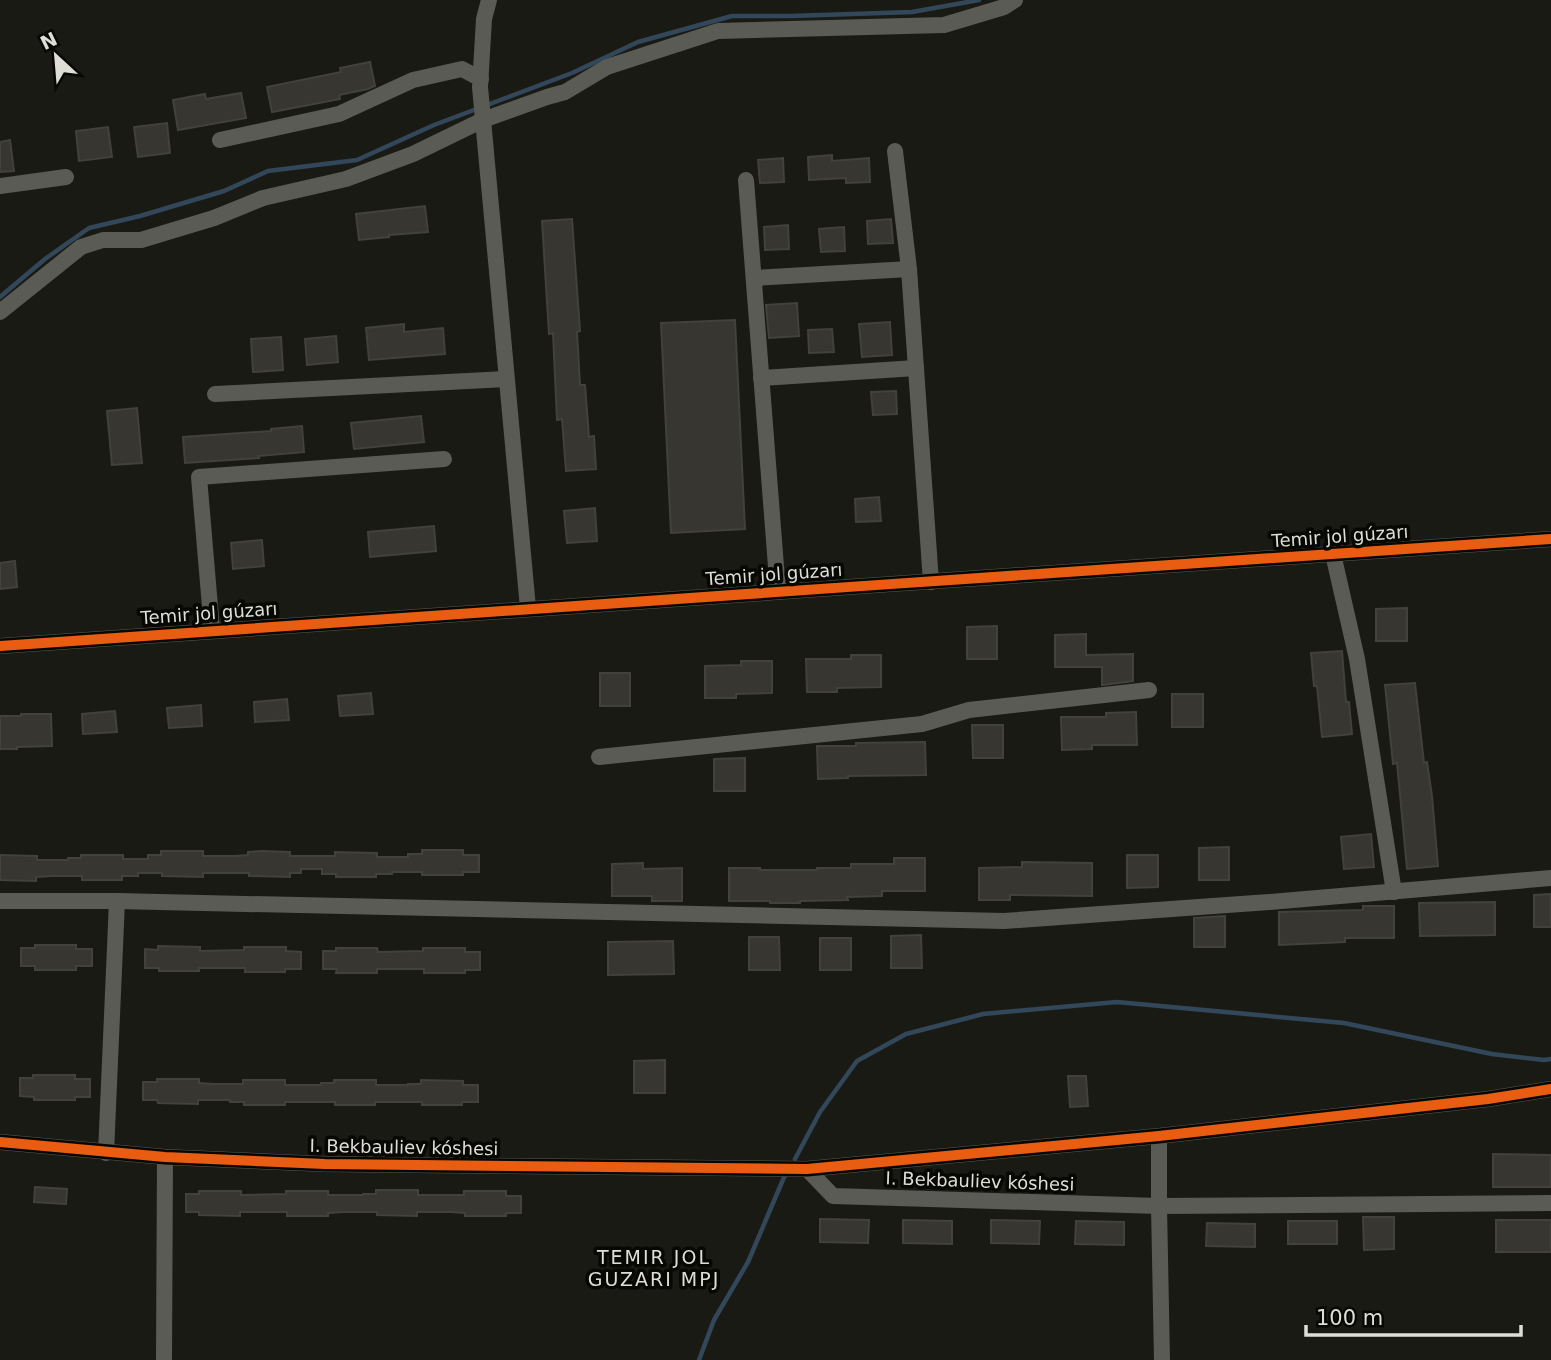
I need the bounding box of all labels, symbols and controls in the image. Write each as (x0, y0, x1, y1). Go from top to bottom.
north arrow (21, 21, 91, 91)
text: N (37, 27, 61, 54)
street label: Temir jol gúzarı (1270, 521, 1409, 551)
street label: Temir jol gúzarı (704, 559, 843, 589)
street label: Temir jol gúzarı (139, 598, 278, 628)
street label: I. Bekbauliev kóshesi (309, 1135, 499, 1159)
street label: I. Bekbauliev kóshesi (885, 1167, 1075, 1195)
district label: TEMIR JOL GUZARI MPJ (588, 1246, 720, 1290)
scale bar (1306, 1294, 1521, 1338)
text: 100 m (1316, 1306, 1383, 1330)

